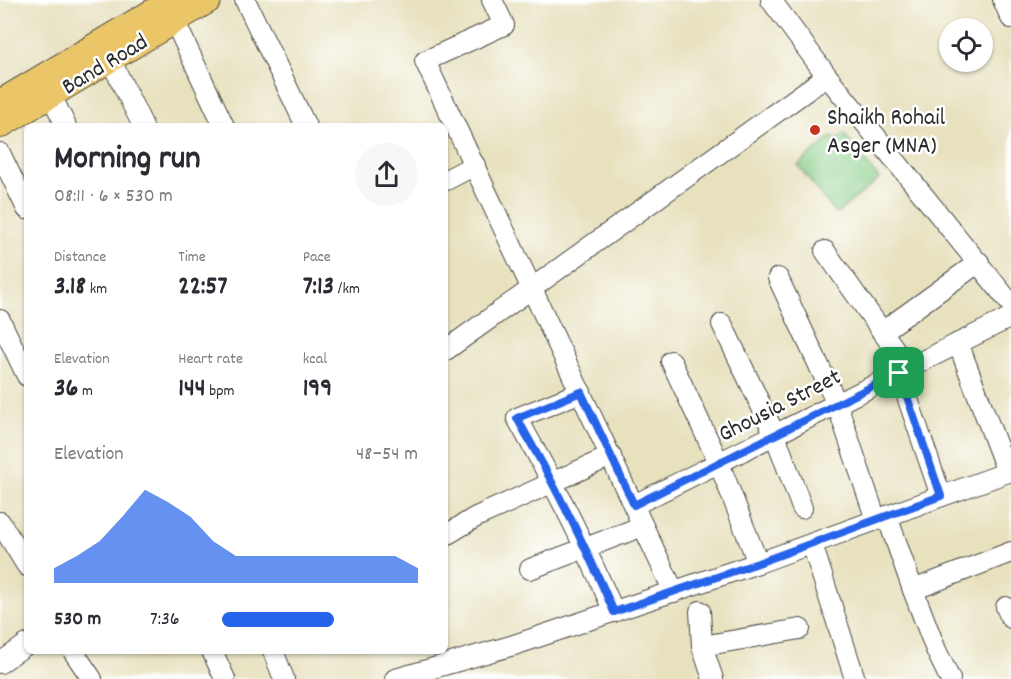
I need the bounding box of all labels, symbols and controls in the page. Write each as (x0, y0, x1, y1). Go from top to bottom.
map controls (939, 18, 993, 72)
button: locate (939, 18, 993, 72)
street label: Band Road (56, 26, 155, 105)
place label: Shaikh Rohail Asger (MNA) (827, 102, 946, 164)
marker: Shaikh Rohail Asger (MNA) (808, 123, 822, 137)
text: Morning run (54, 137, 201, 184)
button: share (355, 143, 418, 206)
text: 08:11 · 6 × 530 m (54, 183, 173, 211)
text: Distance (54, 246, 106, 269)
text: Time (178, 246, 206, 269)
text: Pace (303, 246, 331, 269)
text: 3.18 (54, 269, 86, 306)
text: 22:57 (178, 269, 227, 306)
text: 7:13 (303, 269, 334, 306)
text: km (86, 278, 107, 301)
text: /km (334, 278, 360, 301)
pin (873, 347, 924, 398)
text: Elevation (54, 348, 110, 371)
text: Heart rate (178, 348, 243, 371)
text: kcal (303, 348, 327, 371)
icon: arrive (882, 356, 915, 389)
street label: Ghousia Street (713, 361, 848, 452)
text: 36 (54, 371, 78, 408)
text: 144 (178, 371, 206, 408)
text: 199 (303, 371, 332, 408)
text: m (78, 380, 93, 403)
text: bpm (206, 380, 235, 403)
text: Elevation (54, 441, 124, 469)
text: 48–54 m (356, 441, 418, 469)
text: 530 m (54, 606, 101, 634)
text: 7:36 (150, 606, 180, 634)

